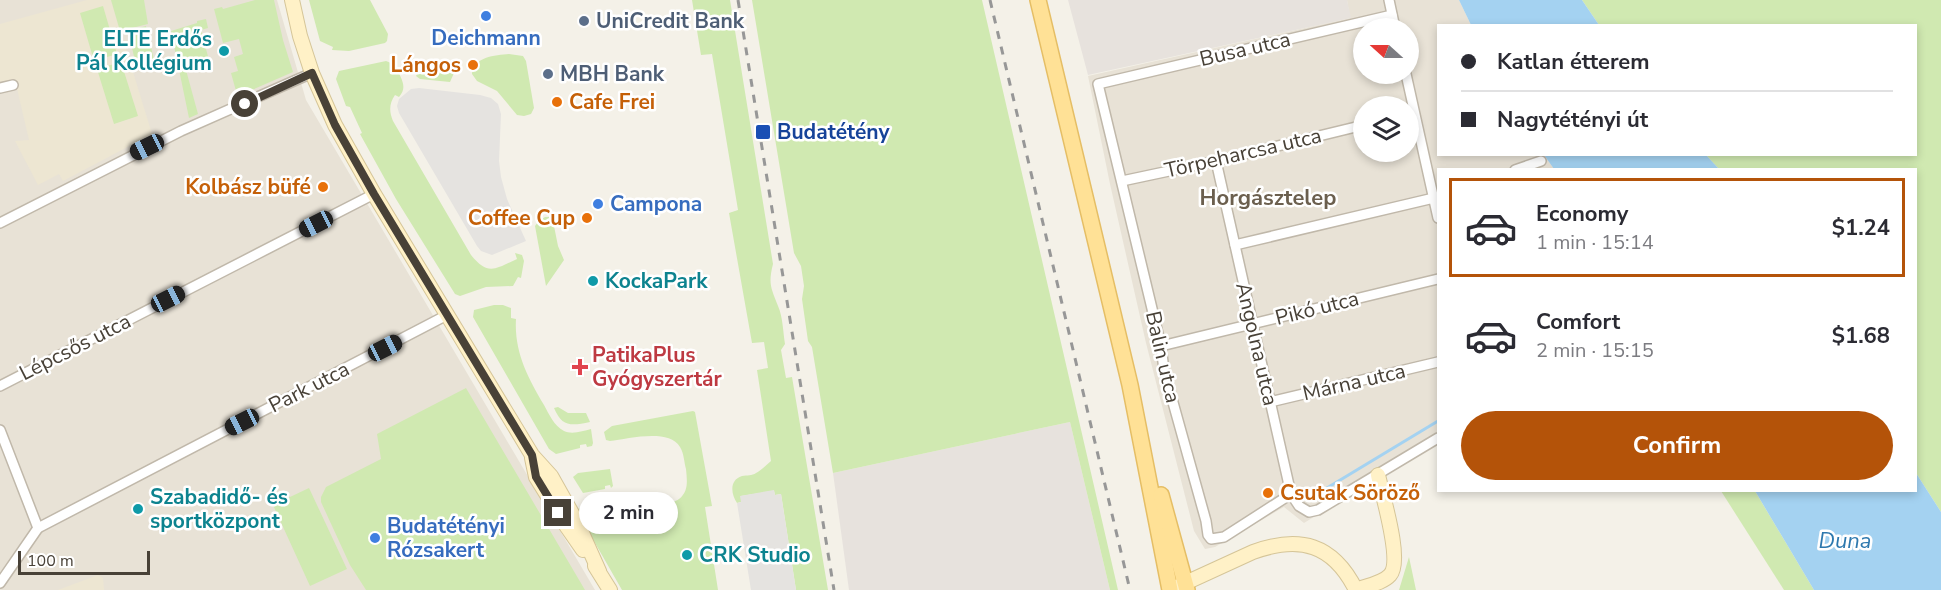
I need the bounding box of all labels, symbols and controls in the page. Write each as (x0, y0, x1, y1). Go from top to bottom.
place label: UniCredit Bank (596, 7, 745, 35)
marker: Deichmann (479, 9, 493, 23)
marker: UniCredit Bank (577, 14, 591, 28)
north arrow (1353, 18, 1419, 84)
map controls (1353, 18, 1419, 162)
place label: Deichmann (431, 24, 541, 52)
place label: ELTE Erdős Pál Kollégium (76, 25, 212, 77)
street label: Busa utca (1197, 25, 1293, 73)
marker: ELTE Erdős Pál Kollégium (217, 44, 231, 58)
text: Katlan étterem (1497, 47, 1650, 77)
place label: Lángos (390, 51, 461, 79)
marker: Lángos (466, 58, 480, 72)
place label: MBH Bank (560, 60, 665, 88)
marker: MBH Bank (541, 67, 555, 81)
place label: Cafe Frei (569, 88, 655, 116)
route start (231, 90, 258, 117)
marker: Cafe Frei (550, 95, 564, 109)
button: layers (1353, 96, 1419, 162)
text: Nagytétényi út (1497, 105, 1648, 135)
place label: Budatétény (777, 118, 891, 146)
street label: Törpeharcsa utca (1162, 121, 1324, 185)
marker: Budatétény (754, 123, 772, 141)
car (127, 131, 167, 163)
place label: Kolbász büfé (185, 173, 311, 201)
marker: Kolbász büfé (316, 180, 330, 194)
district label: Horgásztelep (1200, 183, 1336, 213)
place label: Campona (610, 190, 702, 218)
marker: Campona (591, 197, 605, 211)
text: Economy (1536, 199, 1628, 229)
icon: car (1464, 201, 1518, 255)
place label: Coffee Cup (468, 204, 575, 232)
car (296, 208, 336, 240)
marker: Coffee Cup (580, 211, 594, 225)
text: $1.24 (1832, 213, 1890, 243)
text: 1 min · 15:14 (1536, 229, 1654, 256)
place label: KockaPark (605, 267, 708, 295)
marker: KockaPark (586, 274, 600, 288)
street label: Angolna utca (1229, 280, 1285, 408)
car (148, 283, 188, 315)
street label: Pikó utca (1272, 284, 1362, 332)
street label: Lépcsős utca (15, 307, 135, 387)
text: Comfort (1536, 307, 1620, 337)
street label: Balin utca (1139, 308, 1187, 406)
icon: car (1464, 309, 1518, 363)
text: $1.68 (1832, 321, 1890, 351)
car (365, 332, 405, 364)
text: 2 min · 15:15 (1536, 337, 1654, 364)
place label: PatikaPlus Gyógyszertár (592, 341, 723, 393)
street label: Park utca (264, 355, 354, 419)
street label: Márna utca (1300, 357, 1408, 407)
marker: PatikaPlus Gyógyszertár (573, 360, 587, 374)
car (222, 406, 262, 438)
button: Confirm (1461, 411, 1893, 480)
place label: Csutak Söröző (1280, 479, 1420, 507)
place label: Szabadidő- és sportközpont (150, 483, 288, 535)
marker: Csutak Söröző (1261, 486, 1275, 500)
callout: 2 min (579, 492, 678, 534)
route end (544, 499, 571, 526)
text: 2 min (603, 499, 654, 526)
marker: Szabadidő- és sportközpont (131, 502, 145, 516)
place label: Budatétényi Rózsakert (387, 512, 505, 564)
water label: Duna (1819, 526, 1871, 556)
marker: Budatétényi Rózsakert (368, 531, 382, 545)
place label: CRK Studio (699, 541, 811, 569)
scale bar (18, 548, 150, 576)
marker: CRK Studio (680, 548, 694, 562)
text: 100 m (27, 550, 74, 572)

